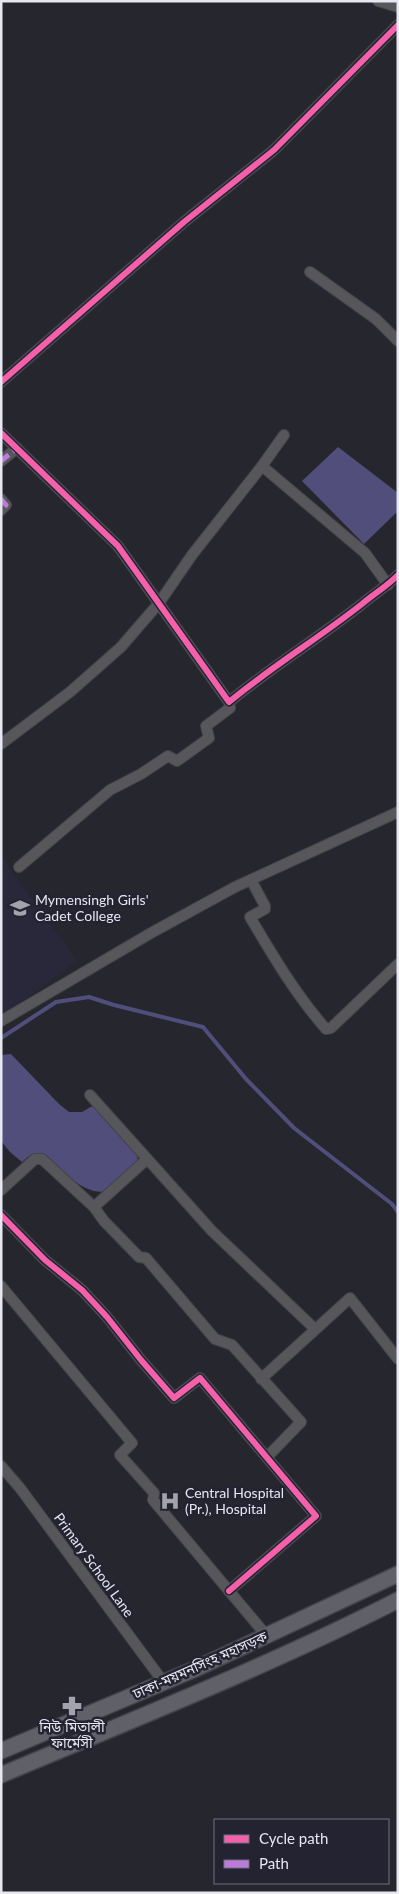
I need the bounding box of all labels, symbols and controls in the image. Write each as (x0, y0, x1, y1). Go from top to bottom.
place label: Mymensingh Girls' Cadet College (35, 891, 149, 924)
school or university icon: Mymensingh Girls' Cadet College (9, 897, 31, 919)
place label: Central Hospital (Pr.), Hospital (185, 1484, 284, 1517)
hospital icon: Central Hospital (Pr.), Hospital (159, 1490, 181, 1512)
street label: Primary School Lane (51, 1509, 138, 1620)
street label: ঢাকা-ময়মনসিংহ মহাসড়ক (129, 1627, 270, 1702)
pharmacy icon: নিউ মিতালী ফার্মেসী (61, 1695, 83, 1717)
place label: নিউ মিতালী ফার্মেসী (38, 1718, 105, 1751)
legend (214, 1819, 389, 1884)
text: Cycle path (259, 1829, 328, 1847)
text: Path (259, 1854, 289, 1872)

